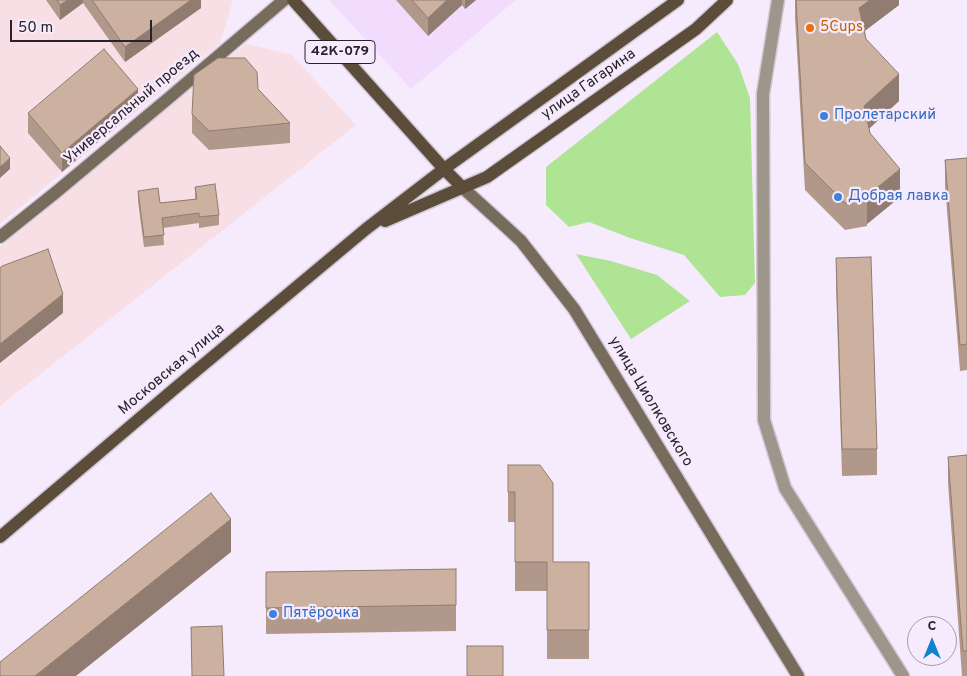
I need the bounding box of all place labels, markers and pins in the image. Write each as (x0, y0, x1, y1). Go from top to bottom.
place label: 5Cups (820, 19, 863, 37)
marker: 5Cups (804, 22, 816, 34)
place label: Пролетарский (834, 107, 936, 125)
marker: Пролетарский (818, 110, 830, 122)
place label: Добрая лавка (848, 188, 948, 206)
marker: Добрая лавка (832, 191, 844, 203)
place label: Пятёрочка (283, 605, 359, 623)
marker: Пятёрочка (267, 608, 279, 620)

